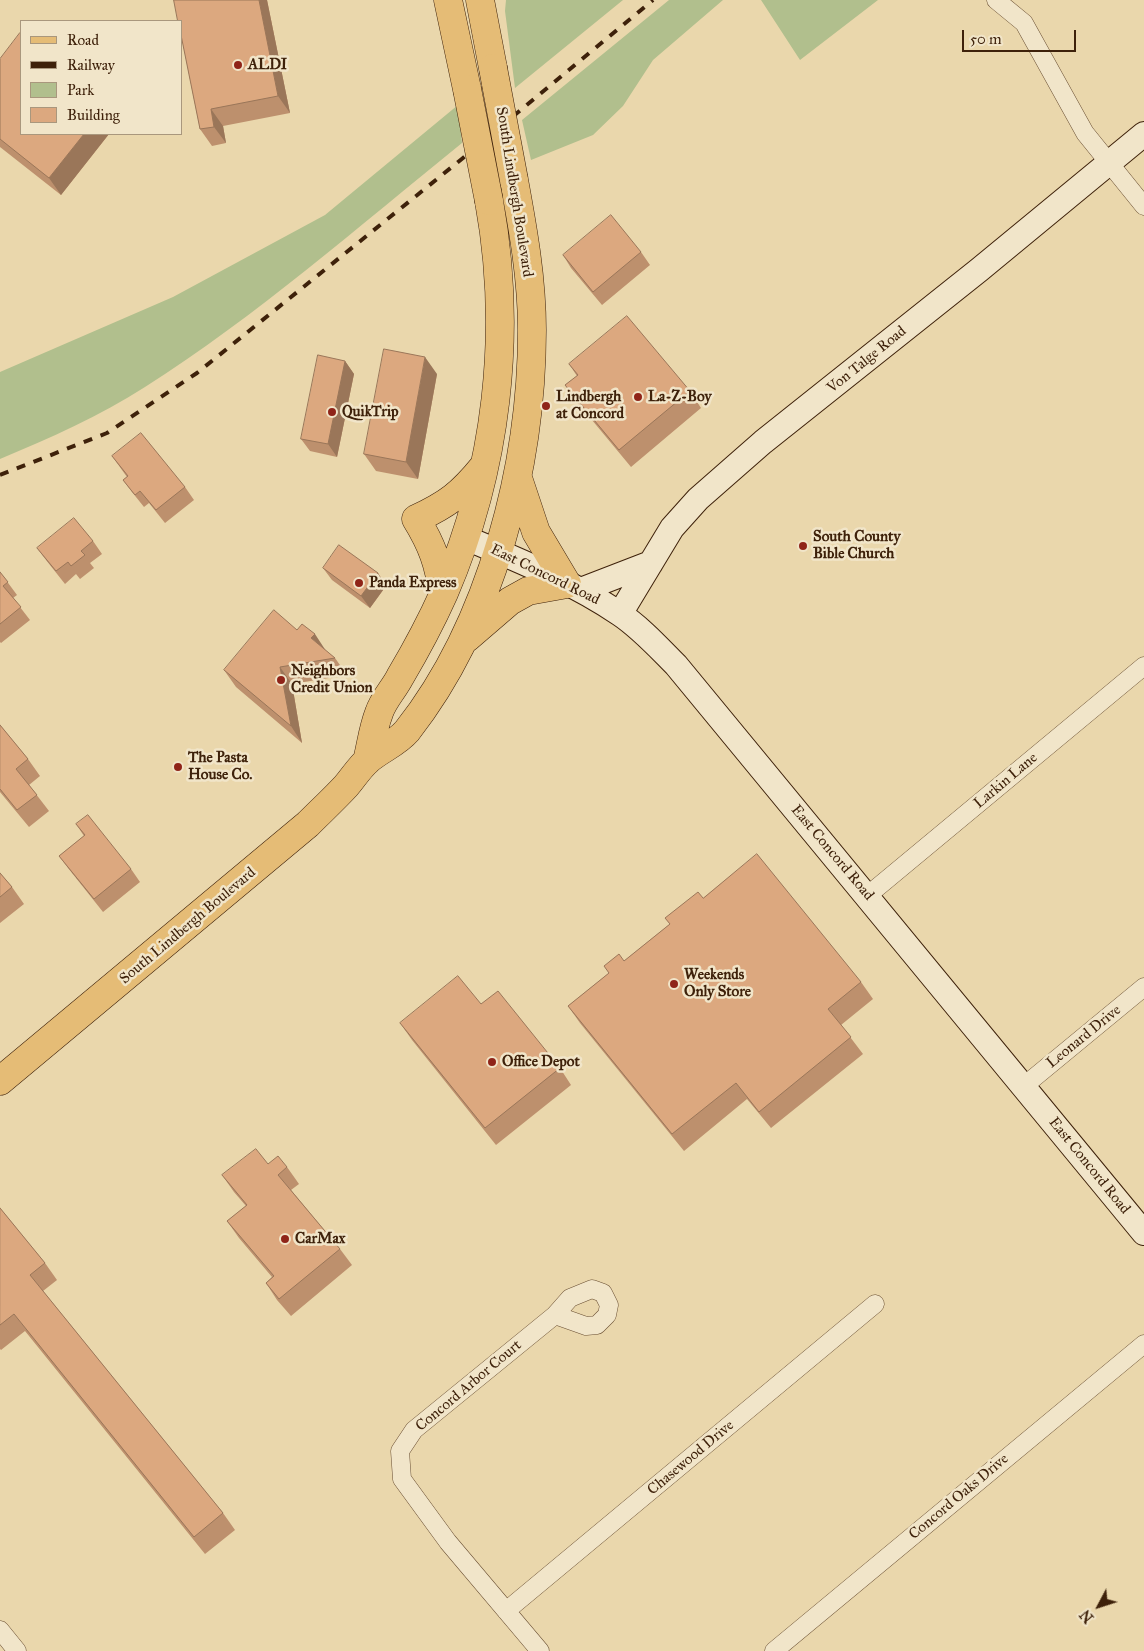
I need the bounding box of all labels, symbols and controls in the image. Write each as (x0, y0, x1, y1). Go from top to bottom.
legend (20, 20, 182, 135)
scale bar (964, 20, 1078, 52)
text: 50 m (970, 30, 1002, 48)
text: Road (67, 31, 99, 49)
text: Railway (67, 56, 115, 74)
place label: ALDI (248, 56, 287, 74)
marker: ALDI (232, 59, 244, 71)
text: Park (67, 81, 94, 99)
text: Building (67, 106, 120, 124)
street label: South Lindbergh Boulevard (492, 106, 536, 278)
street label: Von Talge Road (824, 323, 910, 397)
place label: Lindbergh at Concord (556, 388, 624, 423)
place label: La-Z-Boy (648, 388, 712, 406)
marker: La-Z-Boy (632, 391, 644, 403)
marker: Lindbergh at Concord (540, 400, 552, 412)
place label: QuikTrip (342, 403, 399, 421)
marker: QuikTrip (326, 406, 338, 418)
place label: South County Bible Church (813, 528, 900, 563)
marker: South County Bible Church (797, 540, 809, 552)
street label: East Concord Road (487, 541, 603, 609)
place label: Panda Express (369, 574, 456, 592)
marker: Panda Express (353, 577, 365, 589)
place label: Neighbors Credit Union (291, 662, 373, 697)
marker: Neighbors Credit Union (275, 674, 287, 686)
place label: The Pasta House Co. (188, 749, 252, 784)
street label: Larkin Lane (971, 749, 1041, 813)
marker: The Pasta House Co. (172, 761, 184, 773)
street label: East Concord Road (787, 802, 877, 904)
street label: South Lindbergh Boulevard (116, 864, 260, 988)
place label: Weekends Only Store (684, 966, 751, 1001)
marker: Weekends Only Store (668, 978, 680, 990)
street label: Leonard Drive (1043, 1002, 1125, 1072)
place label: Office Depot (502, 1053, 580, 1071)
marker: Office Depot (486, 1056, 498, 1068)
street label: East Concord Road (1044, 1114, 1134, 1218)
place label: CarMax (295, 1230, 345, 1248)
marker: CarMax (279, 1233, 291, 1245)
street label: Concord Arbor Court (412, 1336, 526, 1436)
street label: Chasewood Drive (644, 1417, 738, 1499)
street label: Concord Oaks Drive (906, 1450, 1012, 1544)
north arrow (1074, 1581, 1124, 1631)
text: N (1077, 1606, 1097, 1626)

